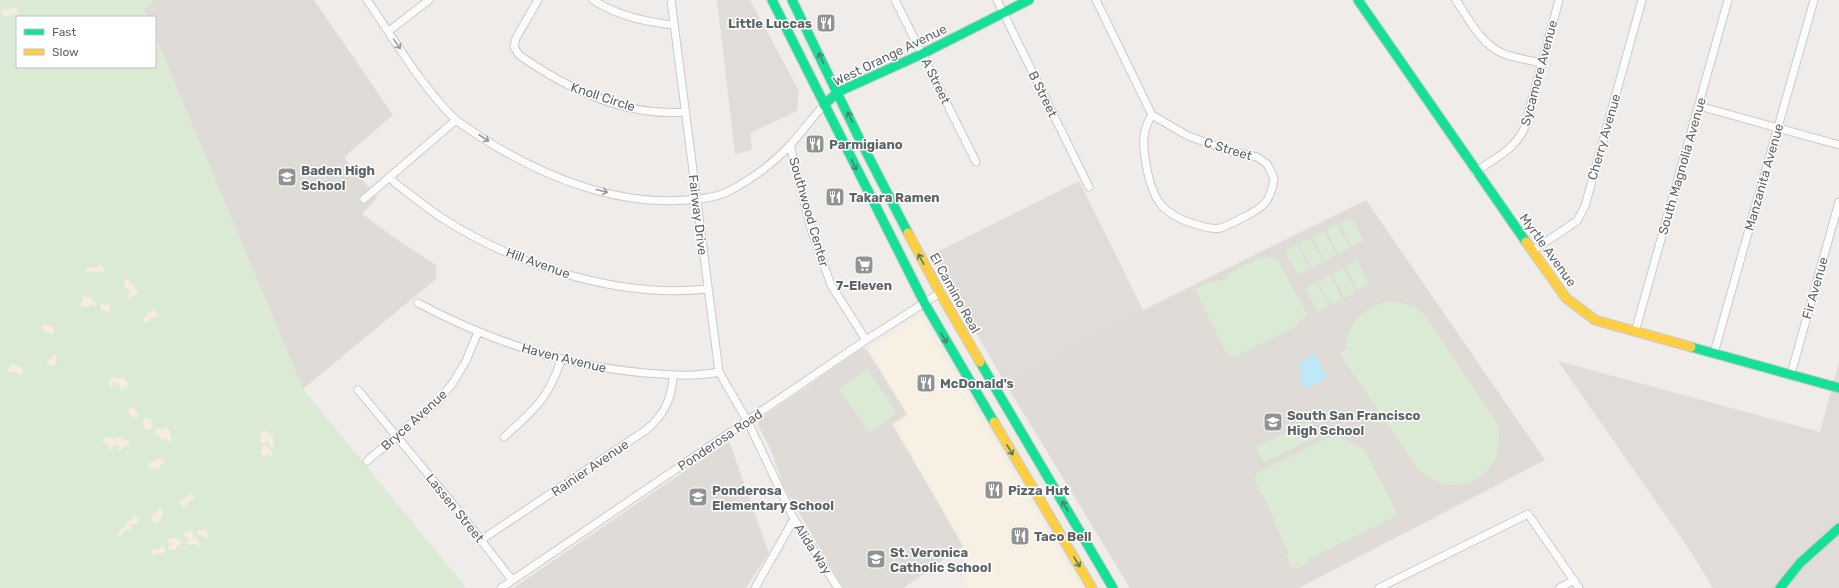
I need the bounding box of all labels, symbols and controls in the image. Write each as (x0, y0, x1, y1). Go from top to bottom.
restaurant icon: Little Luccas (815, 12, 837, 34)
legend (16, 16, 156, 68)
place label: Little Luccas (728, 16, 812, 31)
street label: Sycamore Avenue (1518, 18, 1560, 128)
street label: West Orange Avenue (831, 21, 950, 90)
text: Fast (52, 25, 76, 39)
one-way arrow (393, 38, 401, 49)
text: Slow (52, 45, 79, 59)
one-way arrow (817, 52, 824, 64)
street label: A Street (918, 56, 954, 106)
street label: B Street (1025, 68, 1061, 120)
street label: Knoll Circle (569, 80, 637, 114)
street label: Cherry Avenue (1585, 92, 1623, 182)
street label: South Magnolia Avenue (1655, 96, 1710, 237)
one-way arrow (846, 111, 853, 123)
street label: Manzanita Avenue (1742, 122, 1786, 232)
restaurant icon: Parmigiano (804, 133, 826, 155)
one-way arrow (478, 134, 489, 142)
street label: C Street (1202, 135, 1254, 163)
place label: Parmigiano (829, 137, 903, 152)
street label: Southwood Center (786, 155, 832, 269)
one-way arrow (851, 159, 859, 171)
place label: Baden High School (301, 163, 375, 193)
school or university icon: Baden High School (276, 166, 298, 188)
street label: Fairway Drive (686, 174, 710, 256)
restaurant icon: Takara Ramen (824, 186, 846, 208)
one-way arrow (595, 188, 608, 195)
place label: Takara Ramen (849, 190, 940, 205)
street label: Myrtle Avenue (1517, 211, 1579, 289)
street label: Hill Avenue (504, 244, 572, 282)
street label: El Camino Real (927, 250, 983, 336)
one-way arrow (917, 253, 925, 265)
supermarket icon: 7-Eleven (853, 254, 875, 276)
street label: Fir Avenue (1799, 255, 1831, 321)
place label: 7-Eleven (836, 278, 892, 293)
one-way arrow (941, 332, 949, 344)
street label: Haven Avenue (520, 340, 608, 376)
restaurant icon: McDonald's (915, 372, 937, 394)
place label: McDonald's (940, 376, 1014, 391)
street label: Bryce Avenue (378, 387, 450, 453)
street label: Ponderosa Road (675, 406, 765, 474)
place label: South San Francisco High School (1287, 408, 1421, 438)
school or university icon: South San Francisco High School (1262, 411, 1284, 433)
street label: Rainier Avenue (548, 437, 632, 499)
one-way arrow (1007, 444, 1015, 456)
street label: Lassen Street (423, 471, 487, 545)
restaurant icon: Pizza Hut (983, 479, 1005, 501)
place label: Ponderosa Elementary School (712, 483, 834, 513)
place label: Pizza Hut (1008, 483, 1069, 498)
school or university icon: Ponderosa Elementary School (687, 486, 709, 508)
one-way arrow (1060, 500, 1068, 512)
street label: Alida Way (791, 521, 835, 577)
restaurant icon: Taco Bell (1009, 525, 1031, 547)
place label: Taco Bell (1034, 529, 1091, 544)
place label: St. Veronica Catholic School (890, 545, 991, 575)
school or university icon: St. Veronica Catholic School (865, 548, 887, 570)
one-way arrow (1073, 556, 1081, 568)

